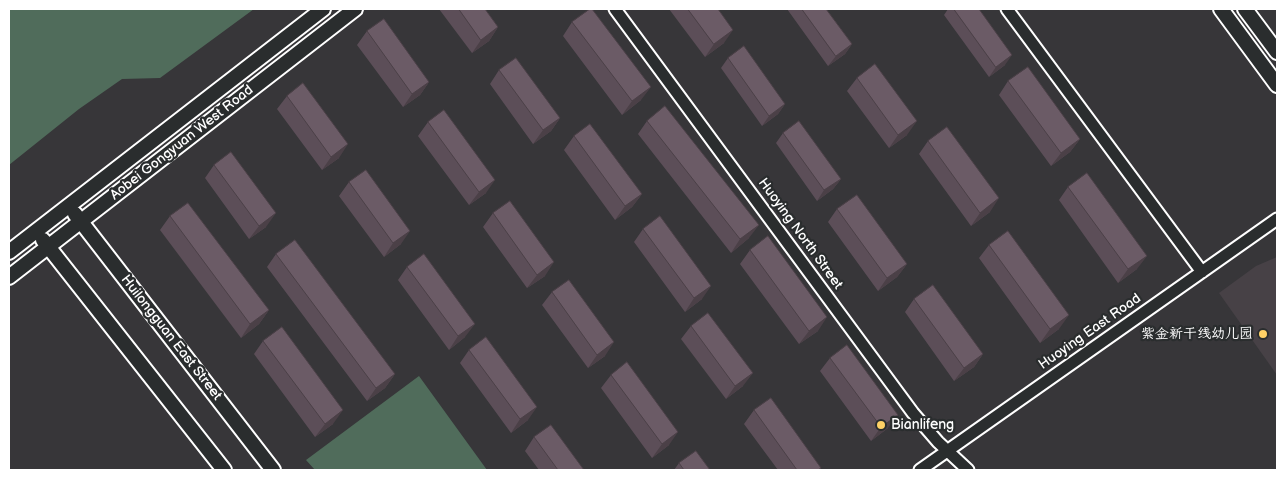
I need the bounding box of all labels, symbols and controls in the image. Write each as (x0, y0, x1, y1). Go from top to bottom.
street label: Aobei Gongyuan West Road (107, 82, 257, 204)
street label: Huoying North Street (754, 175, 846, 293)
street label: Huilongguan East Street (117, 272, 225, 404)
street label: Huoying East Road (1036, 290, 1144, 374)
place label: 紫金新干线幼儿园 (1141, 326, 1253, 342)
marker: 紫金新干线幼儿园 (1257, 328, 1269, 340)
place label: Bianlifeng (891, 417, 954, 433)
marker: Bianlifeng (875, 419, 887, 431)

